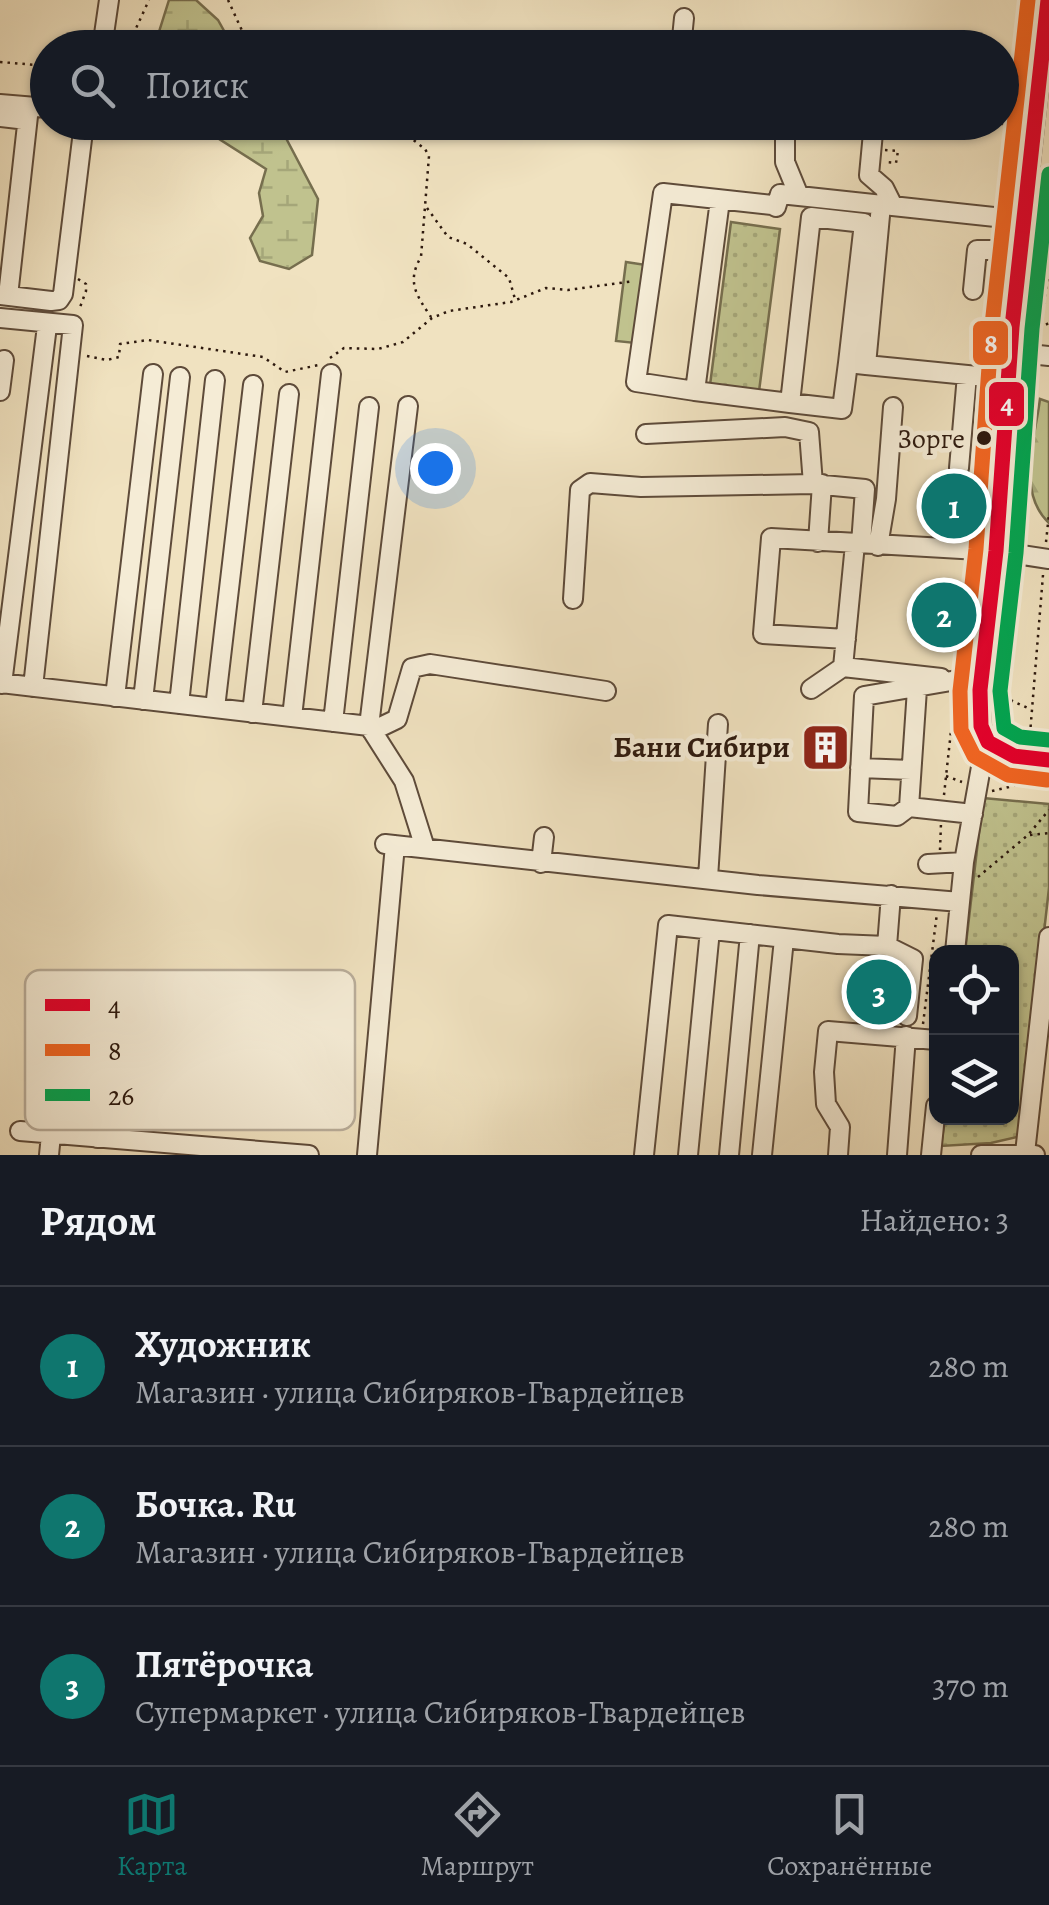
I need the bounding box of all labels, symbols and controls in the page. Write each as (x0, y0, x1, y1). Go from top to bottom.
search box (30, 30, 1019, 140)
icon: search (65, 58, 120, 113)
text: Поиск (145, 59, 249, 111)
line badge: 8 (971, 319, 1010, 367)
text: 8 (984, 325, 998, 363)
line badge: 4 (987, 380, 1026, 428)
text: 4 (1000, 385, 1014, 423)
place label: Зорге (897, 420, 965, 458)
marker: Зорге (974, 428, 994, 448)
your location (410, 443, 461, 494)
pin: 1 (922, 468, 986, 544)
pin: 2 (912, 578, 976, 652)
building icon: Бани Сибири (799, 721, 851, 773)
place label: Бани Сибири (613, 727, 790, 767)
map controls (929, 945, 1019, 1125)
button: locate (929, 945, 1019, 1035)
pin: 3 (846, 954, 912, 1030)
legend (25, 970, 355, 1130)
text: 4 (108, 987, 121, 1025)
text: 8 (108, 1032, 122, 1070)
button: layers (929, 1035, 1019, 1125)
text: 26 (108, 1077, 134, 1115)
text: Рядом (40, 1192, 157, 1249)
text: Найдено: 3 (860, 1198, 1009, 1242)
text: Художник (135, 1318, 311, 1370)
text: 1 (67, 1344, 78, 1388)
text: 280 m (928, 1344, 1009, 1388)
text: Магазин · улица Сибиряков-Гвардейцев (135, 1370, 685, 1414)
text: Бочка. Ru (135, 1478, 296, 1530)
text: 2 (65, 1504, 80, 1548)
text: 280 m (928, 1504, 1009, 1548)
text: Магазин · улица Сибиряков-Гвардейцев (135, 1530, 685, 1574)
text: Пятёрочка (135, 1638, 313, 1690)
text: 3 (66, 1664, 79, 1708)
text: 370 m (932, 1664, 1009, 1708)
text: Супермаркет · улица Сибиряков-Гвардейцев (135, 1690, 745, 1734)
tab: Карта (117, 1787, 187, 1885)
tab: Маршрут (421, 1787, 534, 1885)
tab: Сохранённые (767, 1787, 932, 1885)

